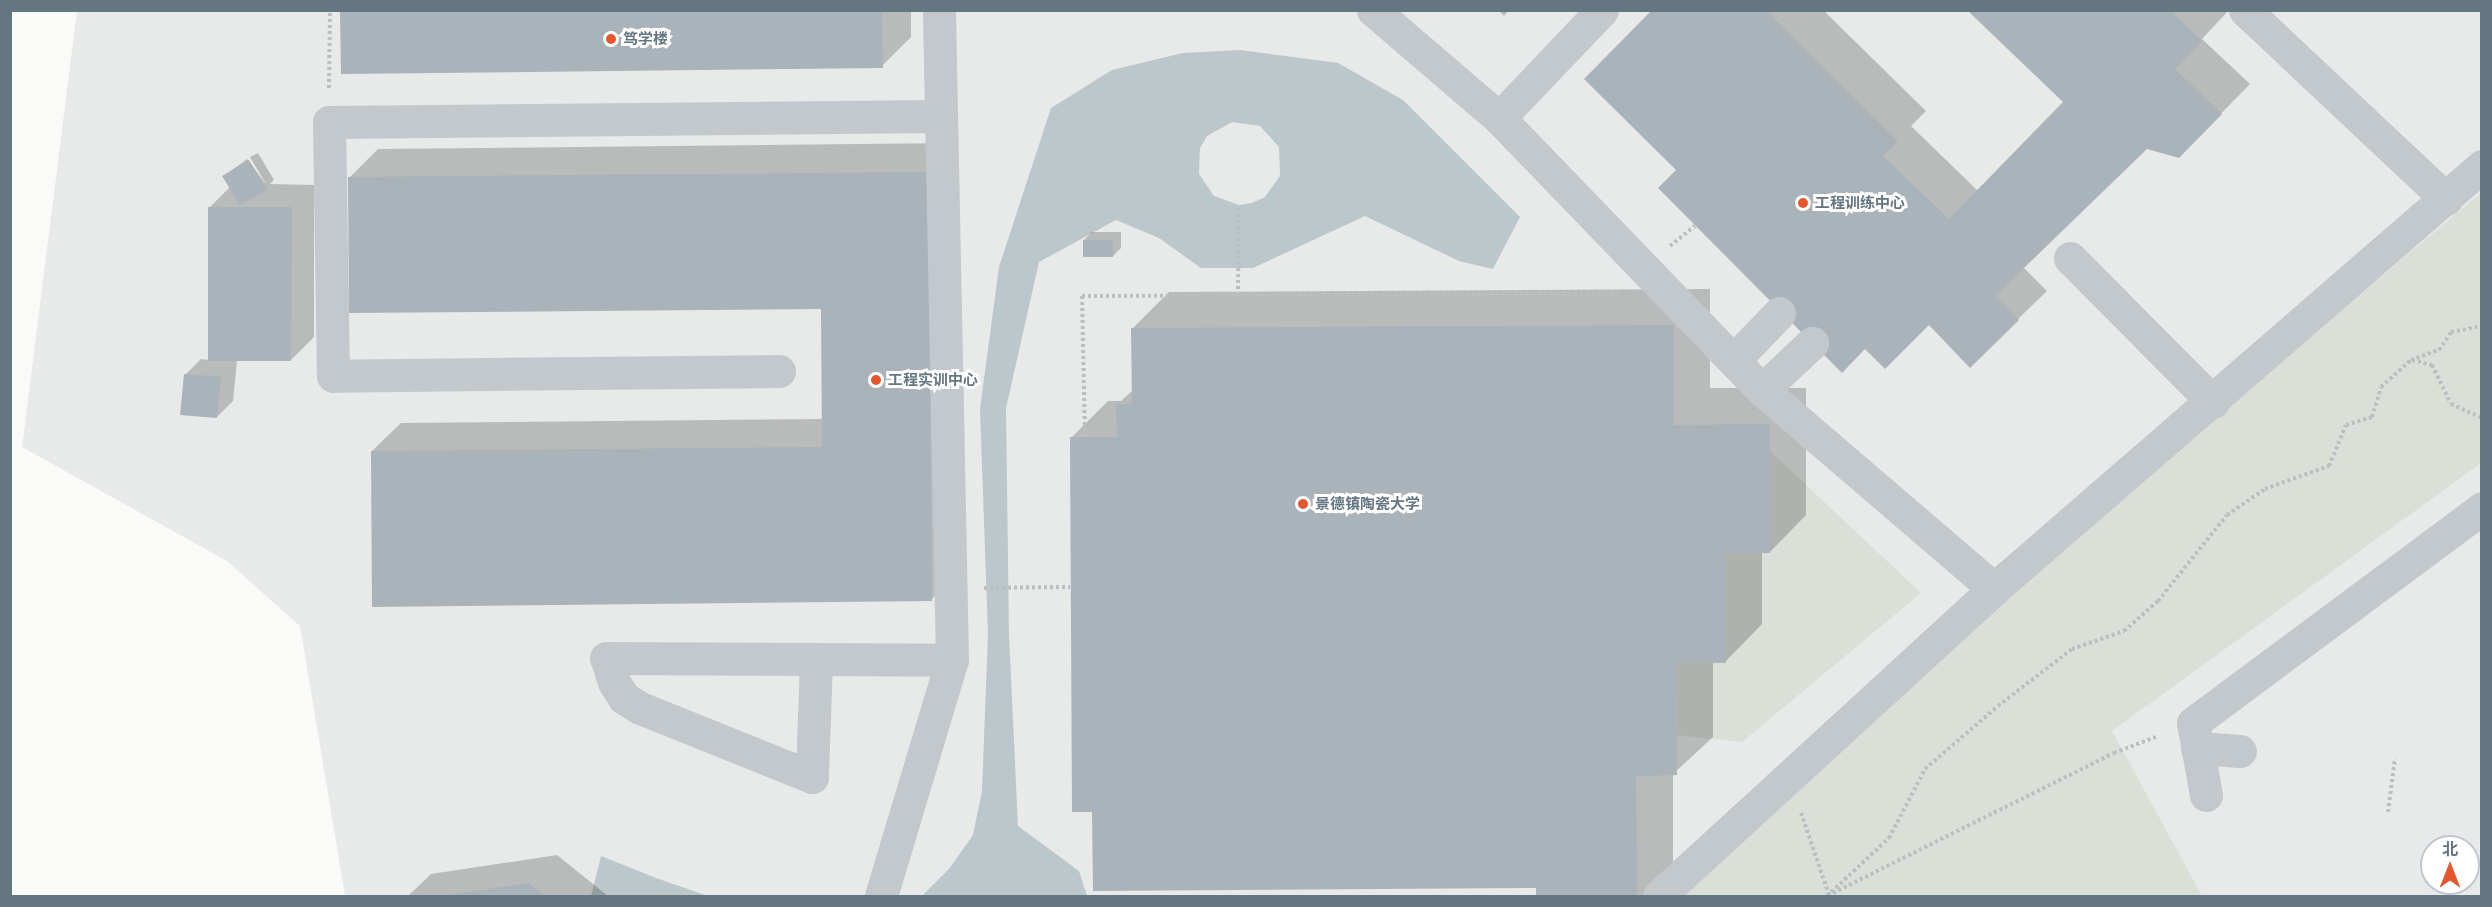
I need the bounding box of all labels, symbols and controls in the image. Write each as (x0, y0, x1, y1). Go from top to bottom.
place label: 笃学楼 (623, 30, 668, 48)
marker: 笃学楼 (604, 32, 618, 46)
place label: 工程训练中心 (1815, 194, 1905, 212)
marker: 工程训练中心 (1796, 196, 1810, 210)
place label: 工程实训中心 (888, 371, 978, 389)
marker: 工程实训中心 (869, 373, 883, 387)
place label: 景德镇陶瓷大学 (1315, 495, 1420, 513)
marker: 景德镇陶瓷大学 (1296, 497, 1310, 511)
north arrow (2420, 835, 2480, 895)
text: 北 (2442, 839, 2458, 859)

